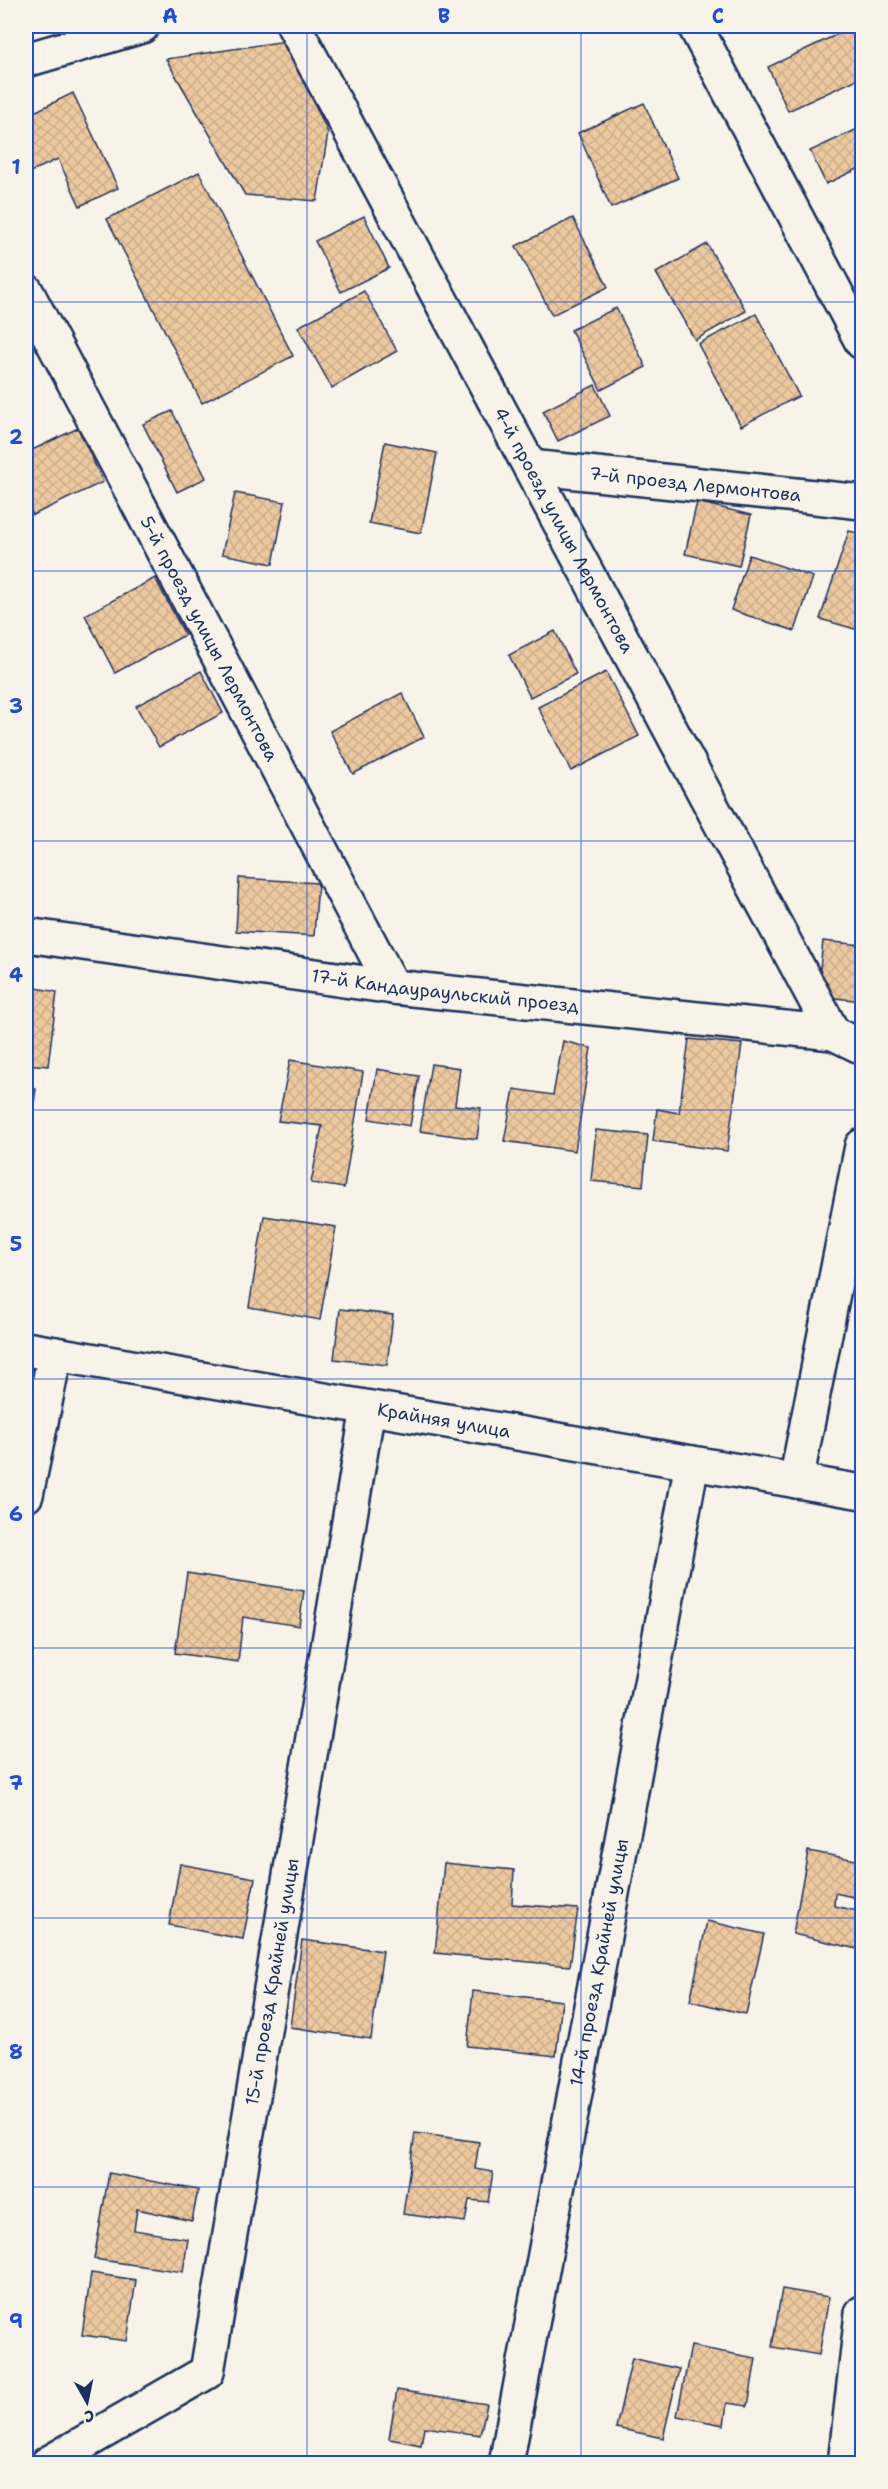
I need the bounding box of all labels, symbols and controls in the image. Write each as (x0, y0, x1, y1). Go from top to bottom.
text: A (162, 3, 178, 29)
text: B (438, 3, 450, 29)
text: C (712, 3, 724, 29)
text: 1 (11, 154, 21, 180)
street label: 4-й проезд улицы Лермонтова (488, 403, 640, 658)
text: 2 (9, 424, 23, 450)
street label: 7-й проезд Лермонтова (588, 461, 802, 507)
street label: 5-й проезд улицы Лермонтова (135, 512, 284, 766)
text: 3 (9, 693, 23, 719)
text: 4 (9, 962, 23, 988)
street label: 17-й Кандаураульский проезд (310, 964, 581, 1018)
text: 5 (10, 1231, 22, 1257)
street label: Крайняя улица (375, 1397, 512, 1444)
text: 6 (9, 1501, 23, 1527)
text: 7 (9, 1770, 23, 1796)
street label: 14-й проезд Крайней улицы (564, 1837, 634, 2088)
street label: 15-й проезд Крайней улицы (240, 1857, 305, 2107)
text: 8 (9, 2039, 23, 2065)
text: 9 (9, 2308, 23, 2334)
north arrow (57, 2372, 117, 2432)
text: С (83, 2405, 96, 2427)

